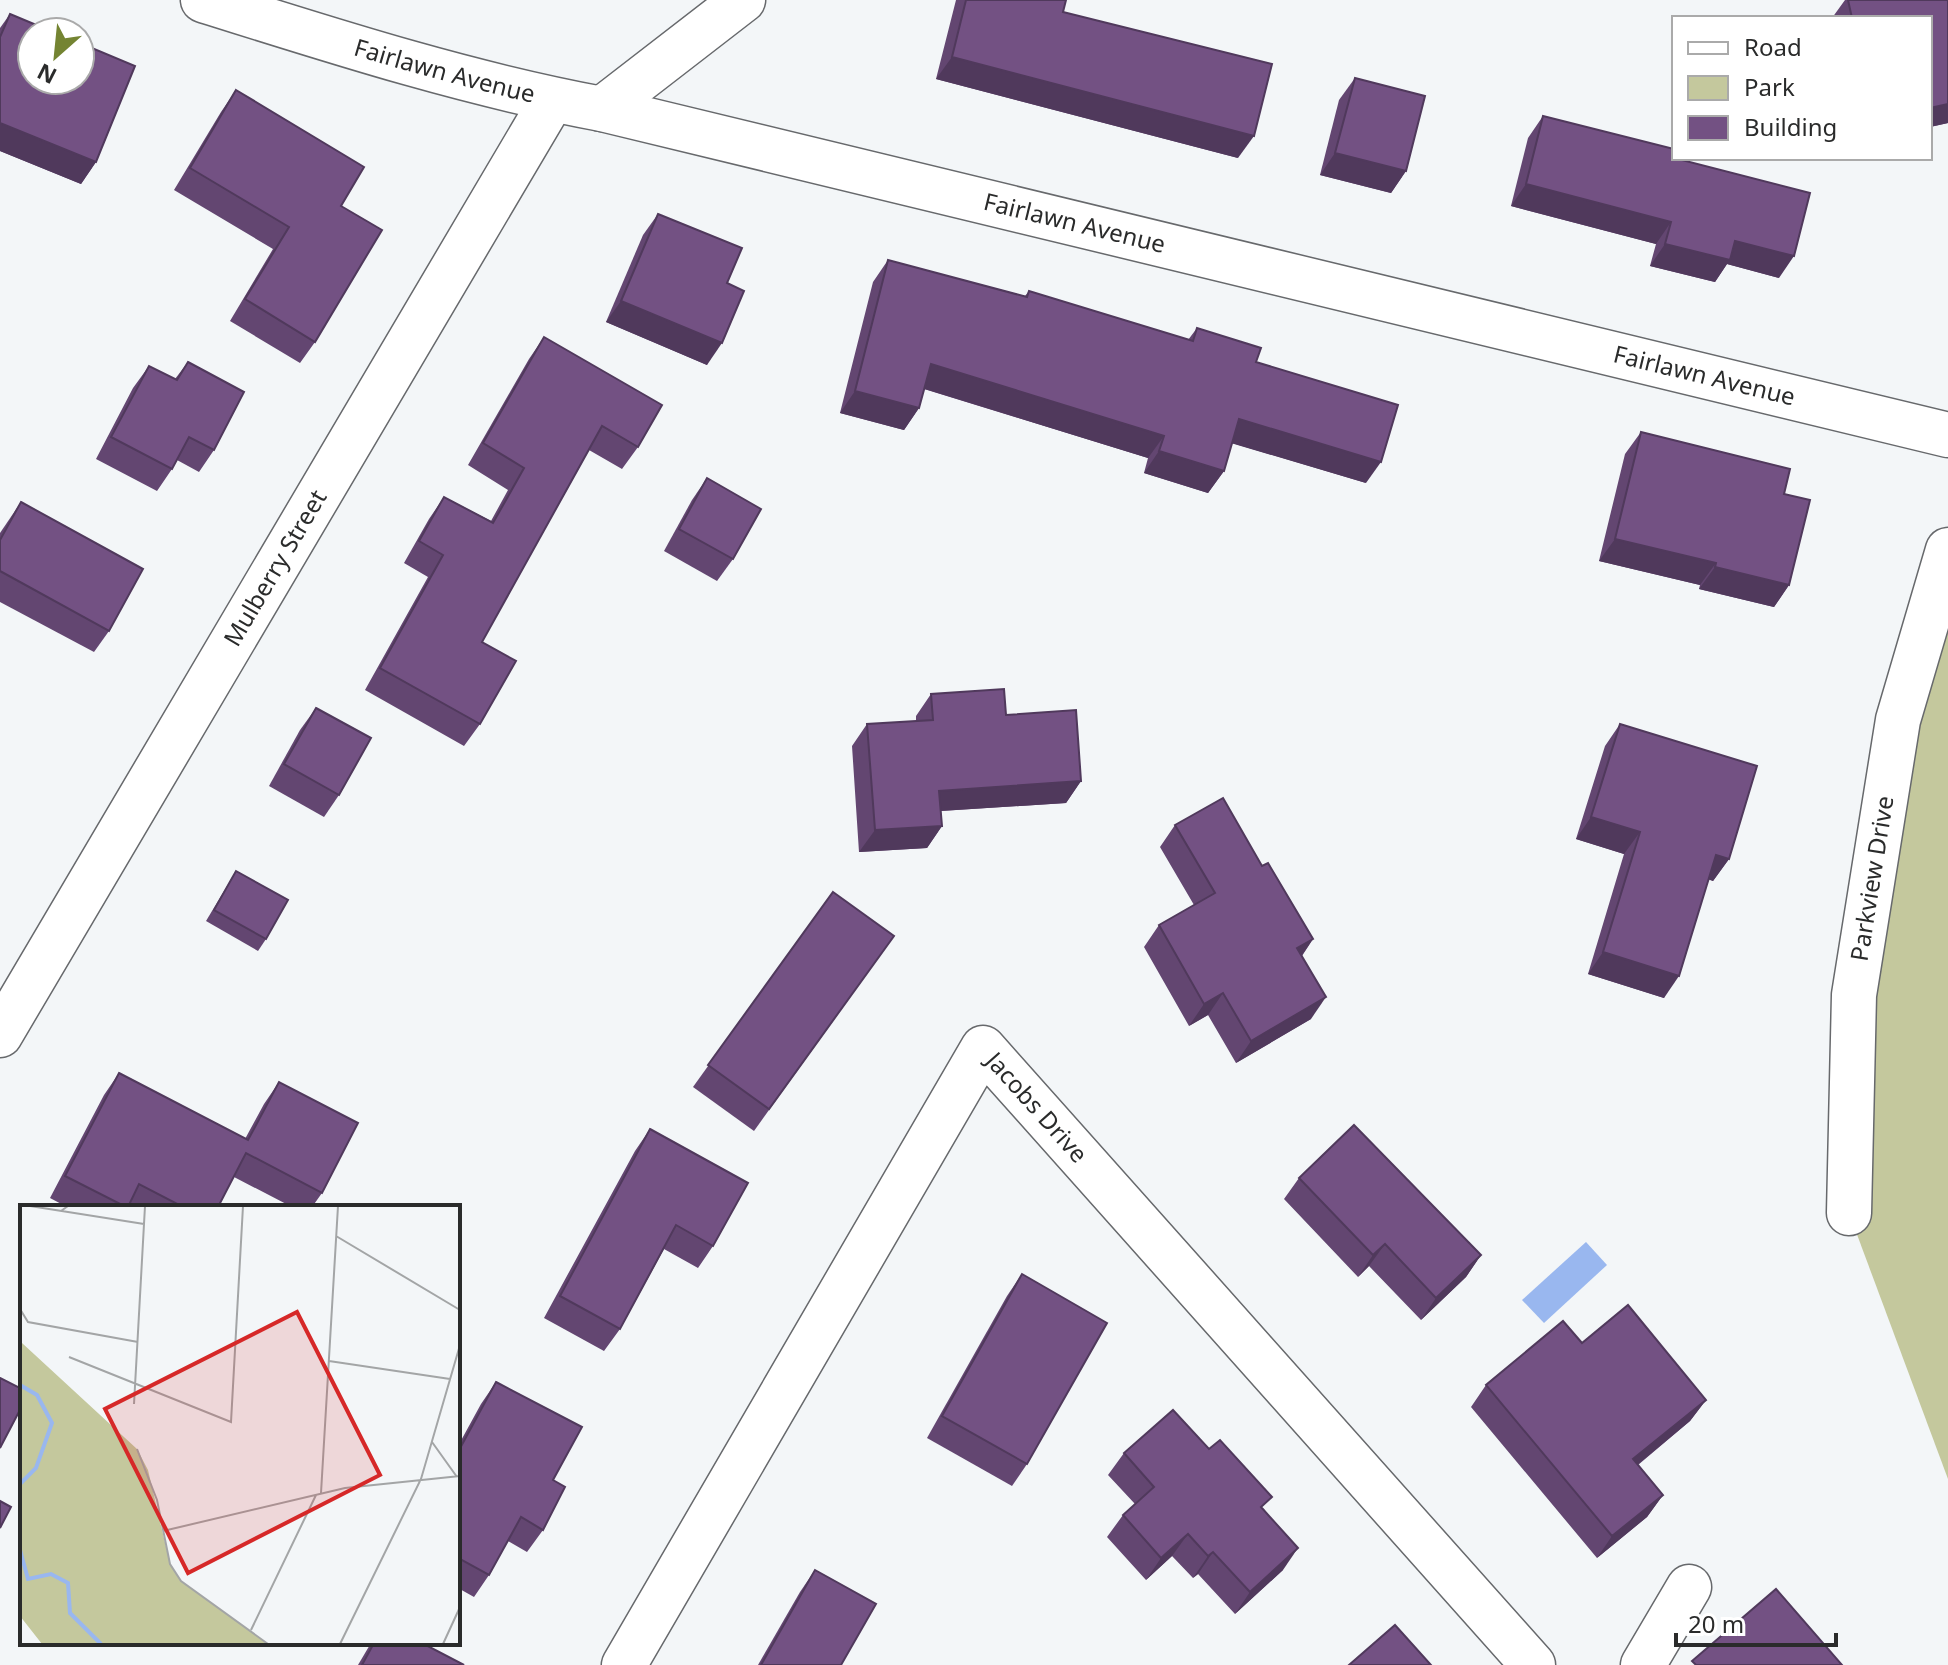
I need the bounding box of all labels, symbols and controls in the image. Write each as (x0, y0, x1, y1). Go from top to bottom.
north arrow (16, 16, 96, 96)
legend (1672, 16, 1932, 160)
street label: Fairlawn Avenue (351, 30, 539, 110)
text: Road (1744, 30, 1802, 63)
text: N (32, 57, 61, 92)
text: Park (1744, 70, 1795, 103)
text: Building (1744, 110, 1837, 143)
street label: Fairlawn Avenue (981, 184, 1169, 260)
street label: Fairlawn Avenue (1610, 337, 1799, 412)
street label: Mulberry Street (215, 483, 334, 652)
street label: Parkview Drive (1842, 793, 1901, 963)
street label: Jacobs Drive (978, 1043, 1096, 1169)
inset map (20, 1205, 460, 1645)
scale bar (1676, 1597, 1836, 1647)
text: 20 m (1688, 1607, 1744, 1640)

